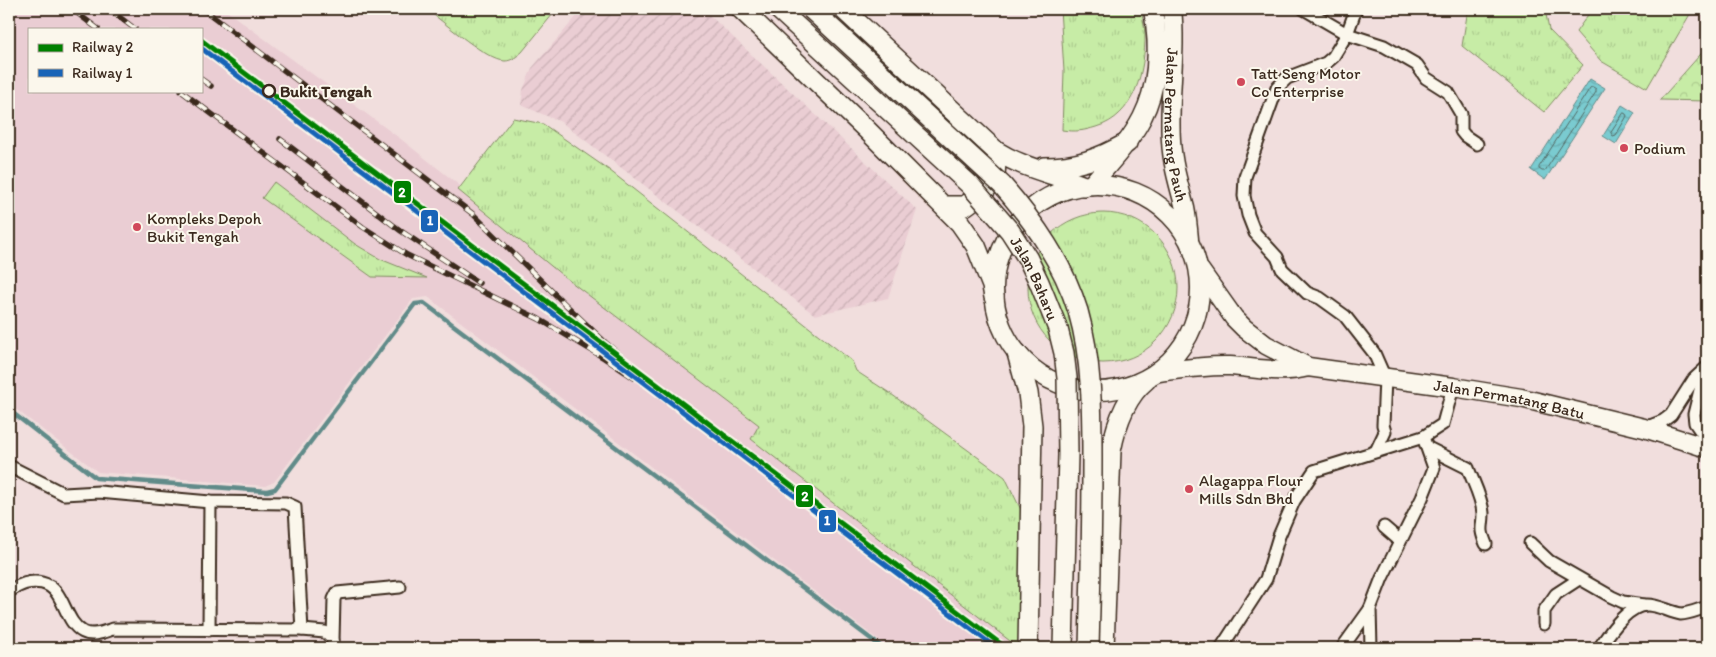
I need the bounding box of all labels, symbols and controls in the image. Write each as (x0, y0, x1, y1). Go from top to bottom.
legend (28, 28, 202, 92)
text: Railway 2 (72, 38, 133, 56)
street label: Jalan Permatang Pauh (1160, 47, 1192, 204)
text: Railway 1 (72, 64, 132, 82)
place label: Tatt Seng Motor Co Enterprise (1251, 64, 1361, 101)
marker: Tatt Seng Motor Co Enterprise (1235, 76, 1247, 88)
place label: Bukit Tengah (280, 82, 372, 102)
marker: Bukit Tengah (262, 84, 276, 98)
place label: Podium (1634, 139, 1686, 158)
marker: Podium (1618, 142, 1630, 154)
line badge: 2 (393, 180, 412, 204)
text: 2 (398, 184, 406, 201)
place label: Kompleks Depoh Bukit Tengah (147, 209, 262, 246)
line badge: 1 (420, 209, 439, 233)
text: 1 (427, 212, 434, 229)
marker: Kompleks Depoh Bukit Tengah (131, 221, 143, 233)
street label: Jalan Baharu (1006, 233, 1063, 323)
street label: Jalan Permatang Batu (1432, 375, 1587, 423)
place label: Alagappa Flour Mills Sdn Bhd (1199, 471, 1304, 508)
marker: Alagappa Flour Mills Sdn Bhd (1183, 483, 1195, 495)
line badge: 2 (795, 484, 814, 508)
text: 2 (801, 488, 809, 505)
line badge: 1 (818, 509, 837, 533)
text: 1 (824, 512, 831, 529)

